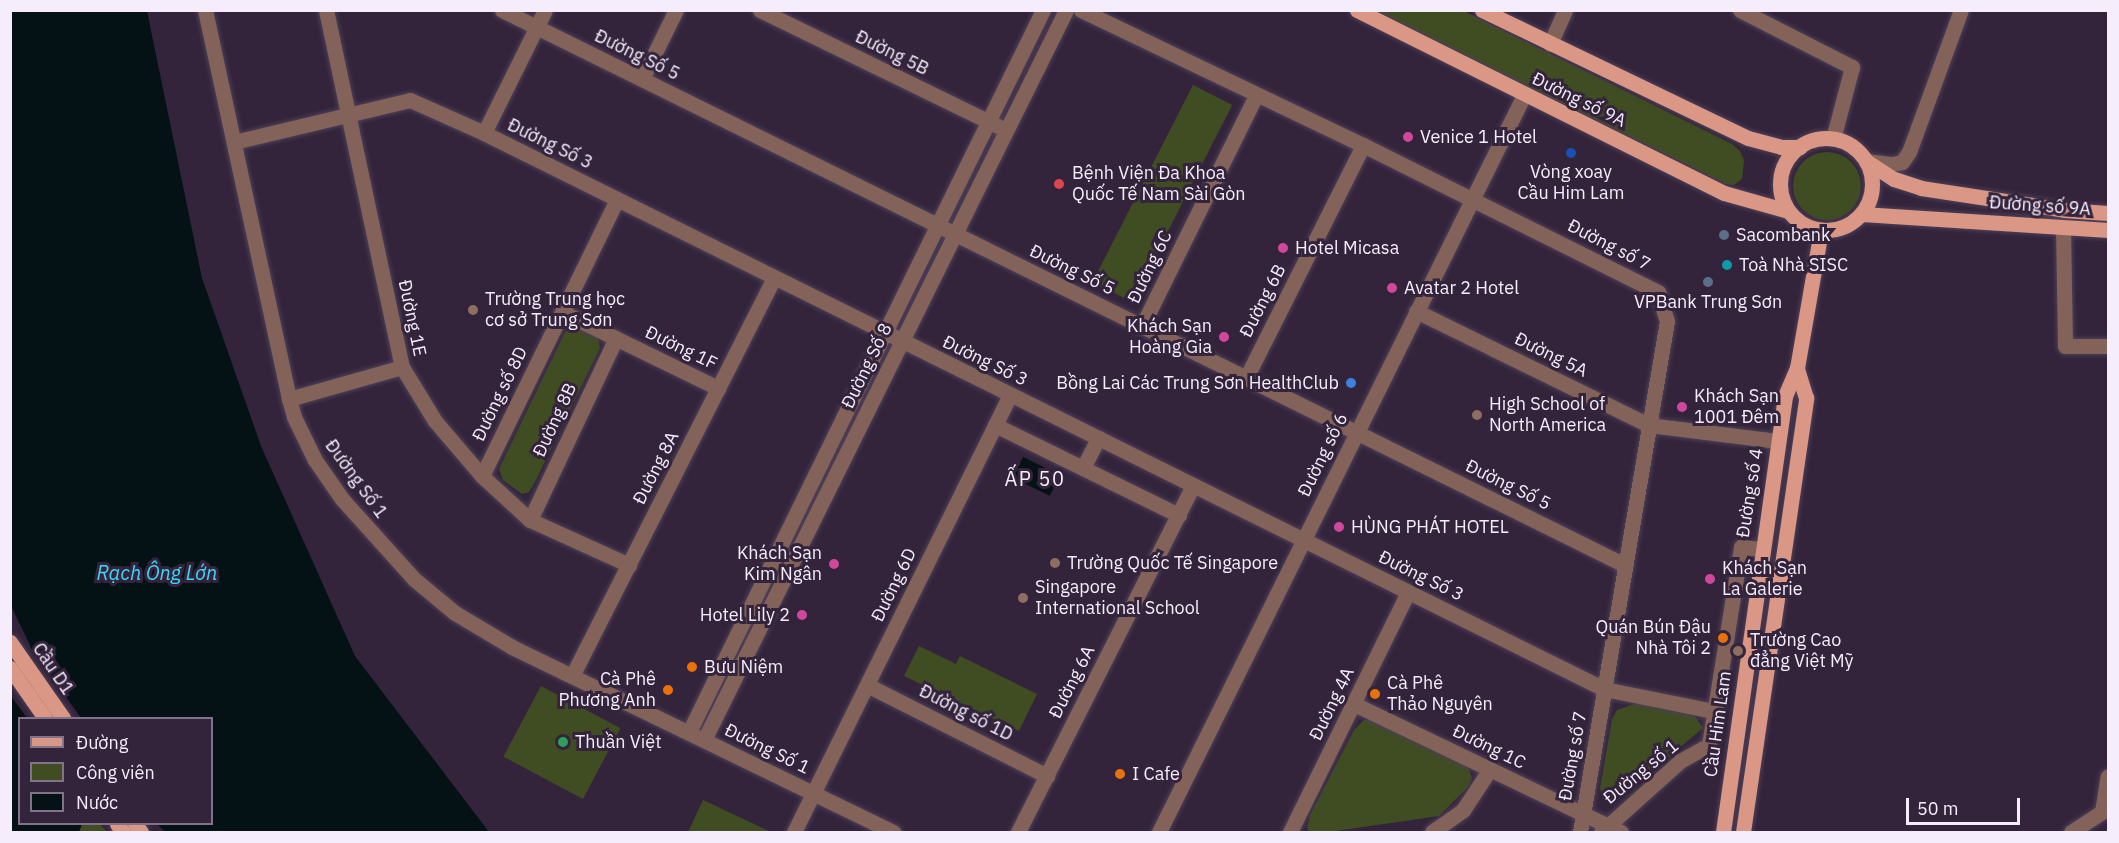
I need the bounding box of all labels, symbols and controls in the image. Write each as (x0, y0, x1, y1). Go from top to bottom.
street label: Đường Số 5 (591, 25, 683, 85)
street label: Đường 5B (852, 26, 932, 80)
street label: Đường số 9A (1528, 68, 1630, 132)
street label: Đường Số 3 (504, 114, 596, 174)
place label: Venice 1 Hotel (1420, 126, 1537, 148)
marker: Venice 1 Hotel (1401, 130, 1415, 144)
marker: Vòng xoay Cầu Him Lam (1564, 146, 1578, 160)
place label: Vòng xoay Cầu Him Lam (1518, 162, 1624, 204)
place label: Bệnh Viện Đa Khoa Quốc Tế Nam Sài Gòn (1072, 163, 1246, 206)
marker: Bệnh Viện Đa Khoa Quốc Tế Nam Sài Gòn (1050, 175, 1068, 193)
street label: Đường số 9A (1988, 192, 2092, 220)
street label: Đường số 7 (1564, 215, 1654, 275)
place label: Sacombank (1736, 224, 1831, 246)
street label: Đường 6C (1123, 227, 1177, 307)
marker: Sacombank (1717, 228, 1731, 242)
place label: Hotel Micasa (1295, 237, 1399, 259)
street label: Đường Số 5 (1026, 240, 1118, 300)
marker: Hotel Micasa (1276, 241, 1290, 255)
place label: Toà Nhà SISC (1739, 254, 1848, 276)
marker: Toà Nhà SISC (1720, 258, 1734, 272)
street label: Đường 6B (1235, 261, 1291, 341)
marker: VPBank Trung Sơn (1701, 275, 1715, 289)
place label: Avatar 2 Hotel (1404, 277, 1519, 299)
street label: Đường 1E (393, 278, 431, 358)
marker: Avatar 2 Hotel (1385, 281, 1399, 295)
place label: Trường Trung học cơ sở Trung Sơn (485, 289, 625, 332)
place label: VPBank Trung Sơn (1634, 291, 1782, 313)
marker: Trường Trung học cơ sở Trung Sơn (466, 303, 480, 317)
place label: Khách Sạn Hoàng Gia (1127, 316, 1212, 358)
street label: Đường Số 8 (837, 320, 897, 412)
street label: Đường 1F (642, 321, 720, 375)
street label: Đường 5A (1511, 328, 1591, 382)
marker: Khách Sạn Hoàng Gia (1217, 330, 1231, 344)
street label: Đường Số 3 (939, 331, 1031, 391)
street label: Đường số 8D (468, 343, 532, 445)
place label: Bồng Lai Các Trung Sơn HealthClub (1056, 372, 1339, 394)
marker: Bồng Lai Các Trung Sơn HealthClub (1344, 376, 1358, 390)
street label: Đường 8B (529, 380, 581, 460)
place label: Khách Sạn 1001 Đêm (1694, 386, 1779, 428)
place label: High School of North America (1489, 394, 1606, 436)
marker: Khách Sạn 1001 Đêm (1675, 400, 1689, 414)
marker: High School of North America (1470, 408, 1484, 422)
street label: Đường số 6 (1293, 410, 1353, 500)
street label: Đường 8A (629, 428, 683, 508)
street label: Đường Số 1 (320, 435, 392, 523)
street label: Đường số 4 (1732, 447, 1768, 539)
street label: Đường Số 5 (1462, 455, 1554, 515)
district label: ẤP 50 (1004, 466, 1066, 490)
place label: HÙNG PHÁT HOTEL (1351, 516, 1509, 538)
marker: HÙNG PHÁT HOTEL (1332, 520, 1346, 534)
place label: Khách Sạn Kim Ngân (737, 543, 822, 586)
street label: Đường 6D (867, 545, 921, 625)
street label: Đường Số 3 (1375, 546, 1467, 606)
place label: Trường Quốc Tế Singapore (1067, 552, 1278, 574)
marker: Trường Quốc Tế Singapore (1048, 556, 1062, 570)
marker: Khách Sạn Kim Ngân (827, 557, 841, 571)
place label: Khách Sạn La Galerie (1722, 558, 1807, 600)
water label: Rạch Ông Lớn (97, 560, 217, 584)
marker: Khách Sạn La Galerie (1703, 572, 1717, 586)
place label: Singapore International School (1035, 577, 1200, 620)
marker: Singapore International School (1016, 591, 1030, 605)
place label: Hotel Lily 2 (700, 604, 790, 626)
marker: Hotel Lily 2 (795, 608, 809, 622)
place label: Quán Bún Đậu Nhà Tôi 2 (1596, 617, 1711, 660)
place label: Trường Cao đẳng Việt Mỹ (1750, 630, 1854, 672)
marker: Quán Bún Đậu Nhà Tôi 2 (1716, 631, 1730, 645)
street label: Cầu D1 (28, 639, 78, 699)
street label: Đường 6A (1045, 642, 1099, 722)
marker: Trường Cao đẳng Việt Mỹ (1731, 644, 1745, 658)
place label: Bưu Niệm (704, 656, 783, 678)
marker: Bưu Niệm (685, 660, 699, 674)
street label: Đường 4A (1305, 664, 1359, 744)
place label: Cà Phê Phương Anh (559, 669, 656, 712)
street label: Cầu Him Lam (1700, 670, 1736, 778)
place label: Cà Phê Thảo Nguyên (1387, 673, 1493, 716)
street label: Đường số 1D (915, 680, 1017, 746)
marker: Cà Phê Phương Anh (661, 683, 675, 697)
marker: Cà Phê Thảo Nguyên (1368, 687, 1382, 701)
street label: Đường số 7 (1555, 710, 1591, 802)
legend (18, 717, 213, 825)
street label: Đường Số 1 (721, 719, 813, 779)
street label: Đường 1C (1449, 720, 1529, 774)
text: Đường (76, 731, 128, 754)
place label: Thuần Việt (575, 731, 661, 753)
marker: Thuần Việt (556, 735, 570, 749)
street label: Đường số 1 (1599, 735, 1683, 809)
text: Công viên (76, 761, 155, 784)
place label: I Cafe (1132, 763, 1180, 785)
marker: I Cafe (1113, 767, 1127, 781)
scale bar (1909, 786, 2023, 824)
text: Nước (76, 791, 118, 814)
text: 50 m (1917, 797, 1959, 820)

